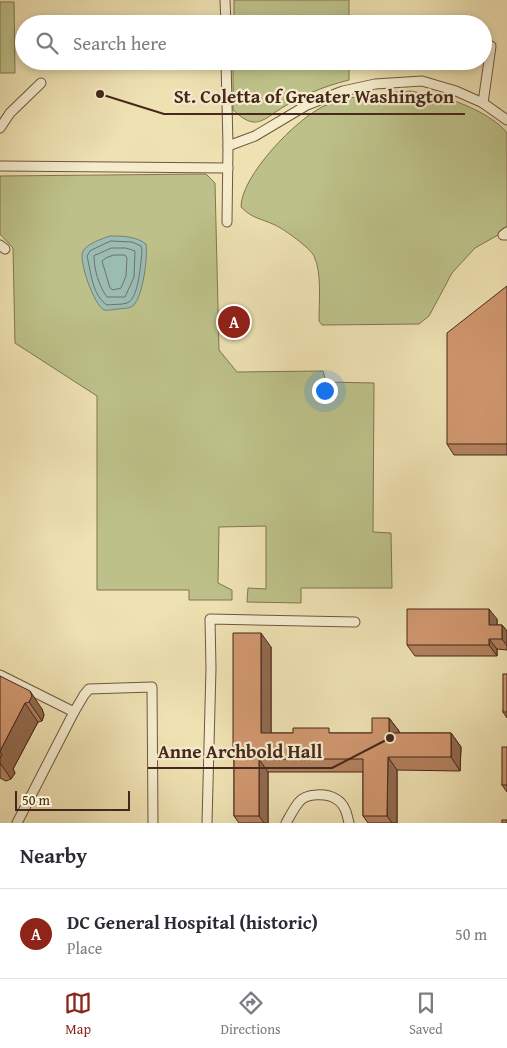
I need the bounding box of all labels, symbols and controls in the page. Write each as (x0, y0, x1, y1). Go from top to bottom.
search box (15, 15, 492, 70)
icon: search (33, 29, 61, 57)
text: Search here (73, 29, 167, 57)
callout: St. Coletta of Greater Washington (164, 80, 465, 114)
text: St. Coletta of Greater Washington (174, 82, 455, 110)
pin: A (218, 303, 250, 341)
your location (312, 378, 338, 404)
callout: Anne Archbold Hall (148, 734, 332, 768)
text: Anne Archbold Hall (158, 737, 322, 765)
scale bar (15, 788, 130, 811)
text: 50 m (22, 790, 50, 810)
text: Nearby (20, 840, 87, 871)
text: DC General Hospital (historic) (67, 908, 318, 936)
text: A (31, 922, 41, 946)
text: 50 m (455, 922, 487, 946)
text: Place (67, 936, 102, 960)
tab: Map (64, 989, 92, 1039)
tab: Directions (220, 989, 281, 1039)
tab: Saved (409, 989, 443, 1039)

